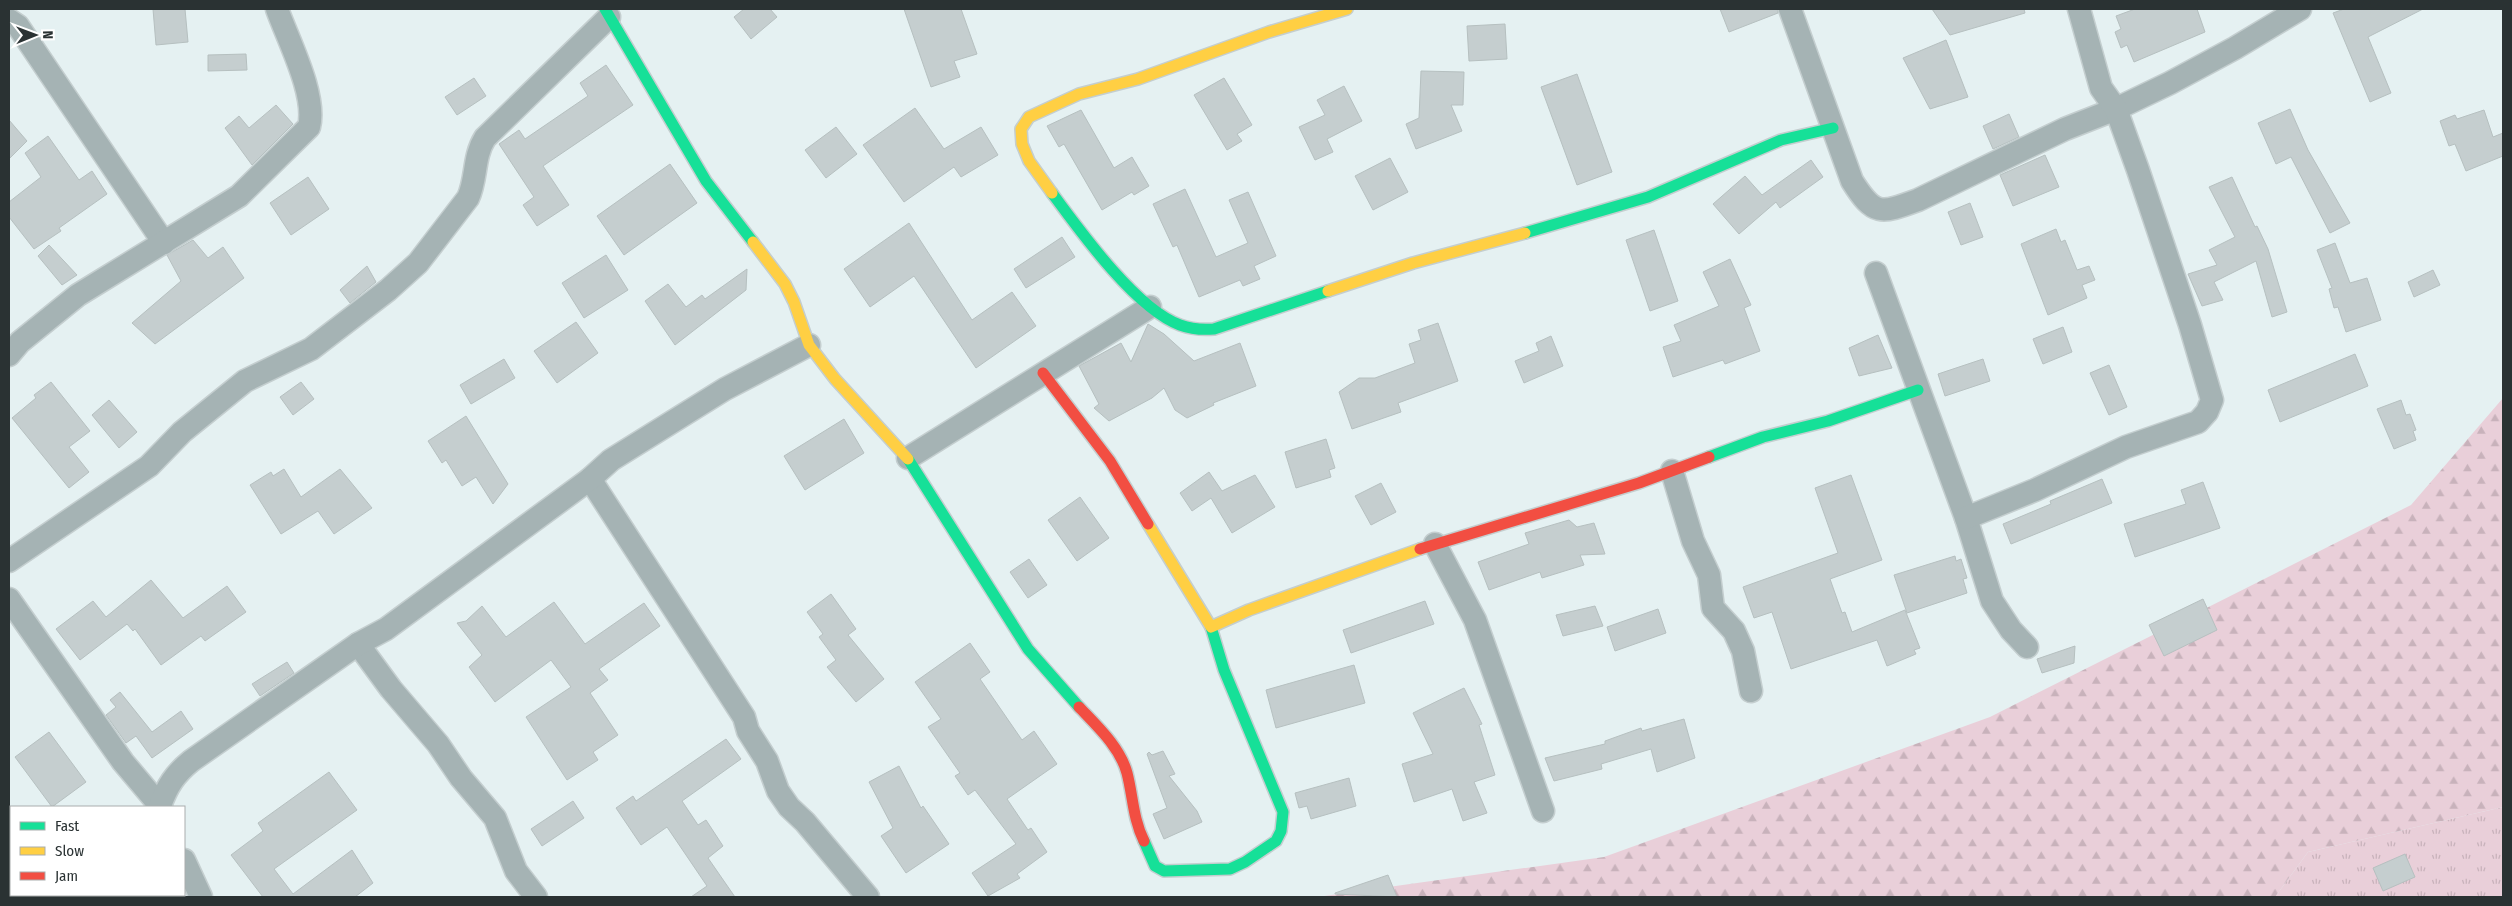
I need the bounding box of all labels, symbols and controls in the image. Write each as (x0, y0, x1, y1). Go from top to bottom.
north arrow (10, 10, 60, 60)
text: N (39, 30, 56, 39)
legend (10, 806, 185, 896)
text: Fast (55, 817, 79, 835)
text: Slow (55, 842, 84, 860)
text: Jam (55, 867, 78, 885)

